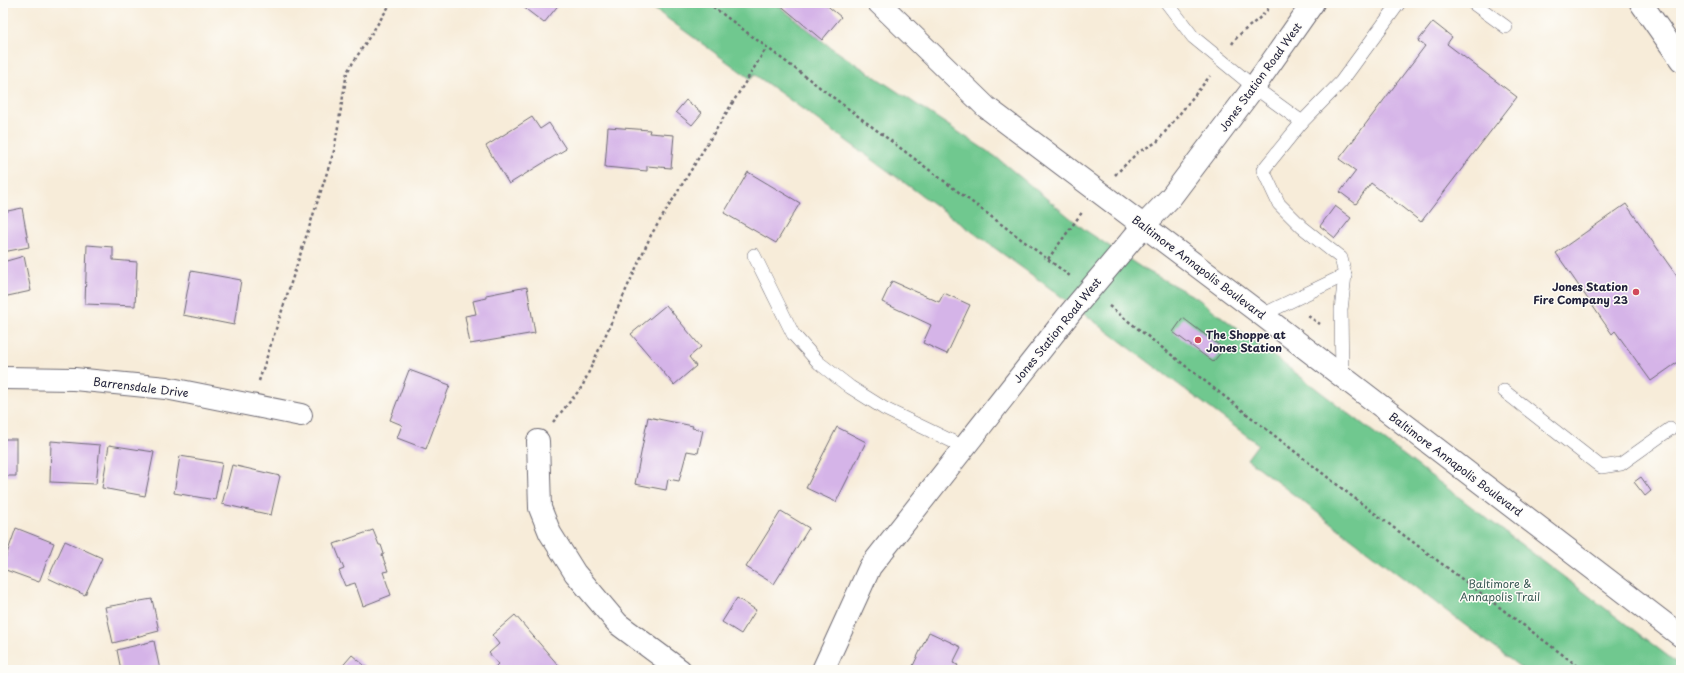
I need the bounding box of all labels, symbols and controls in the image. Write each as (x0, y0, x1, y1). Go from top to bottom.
street label: Jones Station Road West (1214, 18, 1306, 135)
street label: Baltimore Annapolis Boulevard (1129, 211, 1270, 323)
street label: Jones Station Road West (1009, 273, 1105, 386)
place label: Jones Station Fire Company 23 (1533, 278, 1628, 308)
marker: Jones Station Fire Company 23 (1631, 287, 1641, 297)
place label: The Shoppe at Jones Station (1206, 326, 1286, 356)
marker: The Shoppe at Jones Station (1193, 335, 1203, 345)
street label: Barrensdale Drive (92, 373, 190, 401)
street label: Baltimore Annapolis Boulevard (1386, 408, 1527, 520)
park label: Baltimore & Annapolis Trail (1460, 575, 1540, 605)

